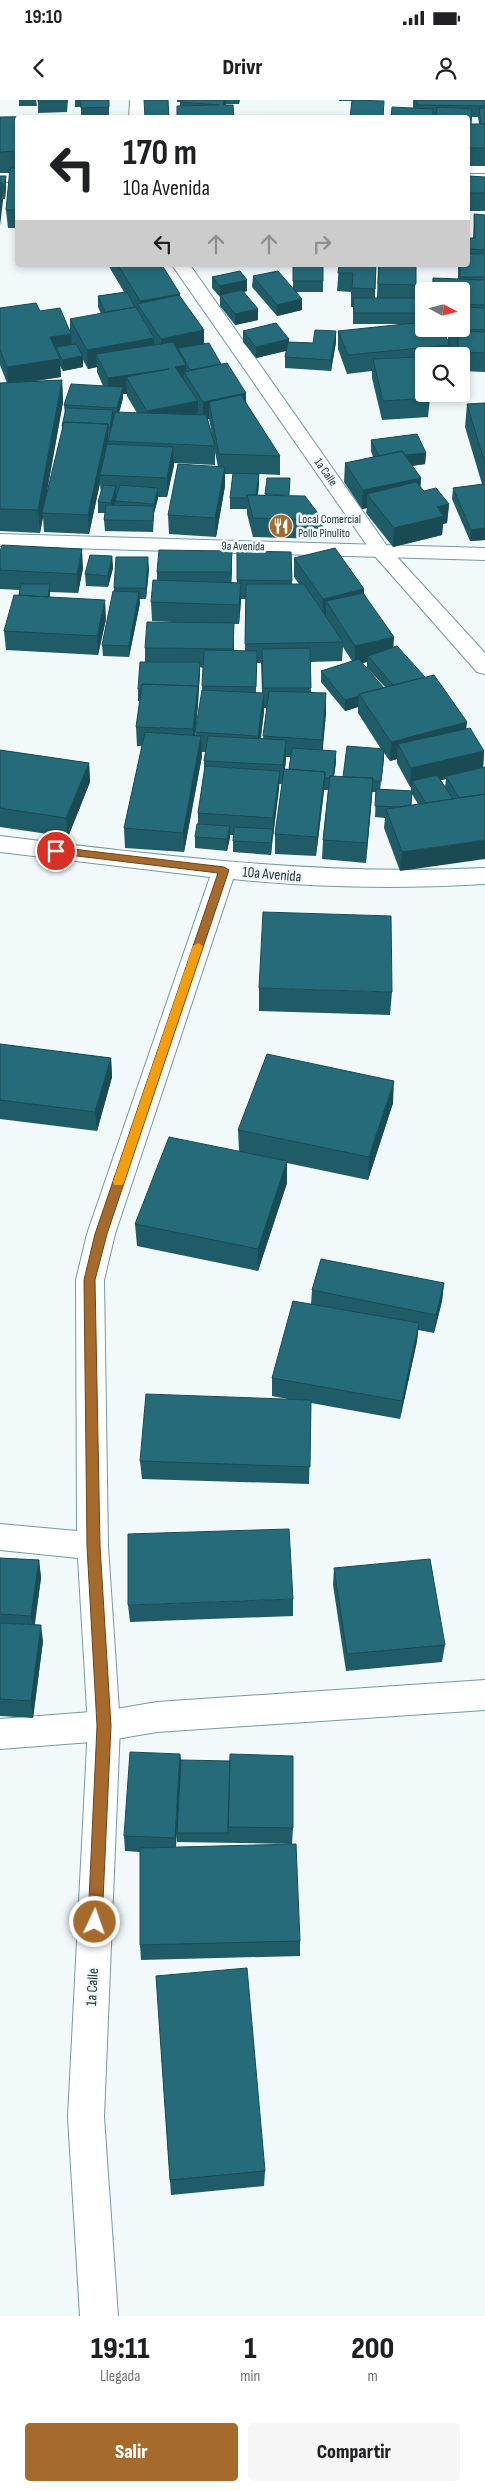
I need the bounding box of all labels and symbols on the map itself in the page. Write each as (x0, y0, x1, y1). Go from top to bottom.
north arrow (415, 282, 470, 338)
street label: 1a Calle (311, 456, 341, 489)
place label: Local Comercial Pollo Pinulito (298, 512, 361, 541)
restaurant icon: Local Comercial Pollo Pinulito (268, 513, 294, 539)
street label: 9a Avenida (221, 539, 265, 554)
pin (35, 830, 77, 872)
street label: 10a Avenida (242, 862, 303, 887)
position arrow (68, 1895, 120, 1947)
street label: 1a Calle (82, 1968, 103, 2006)

